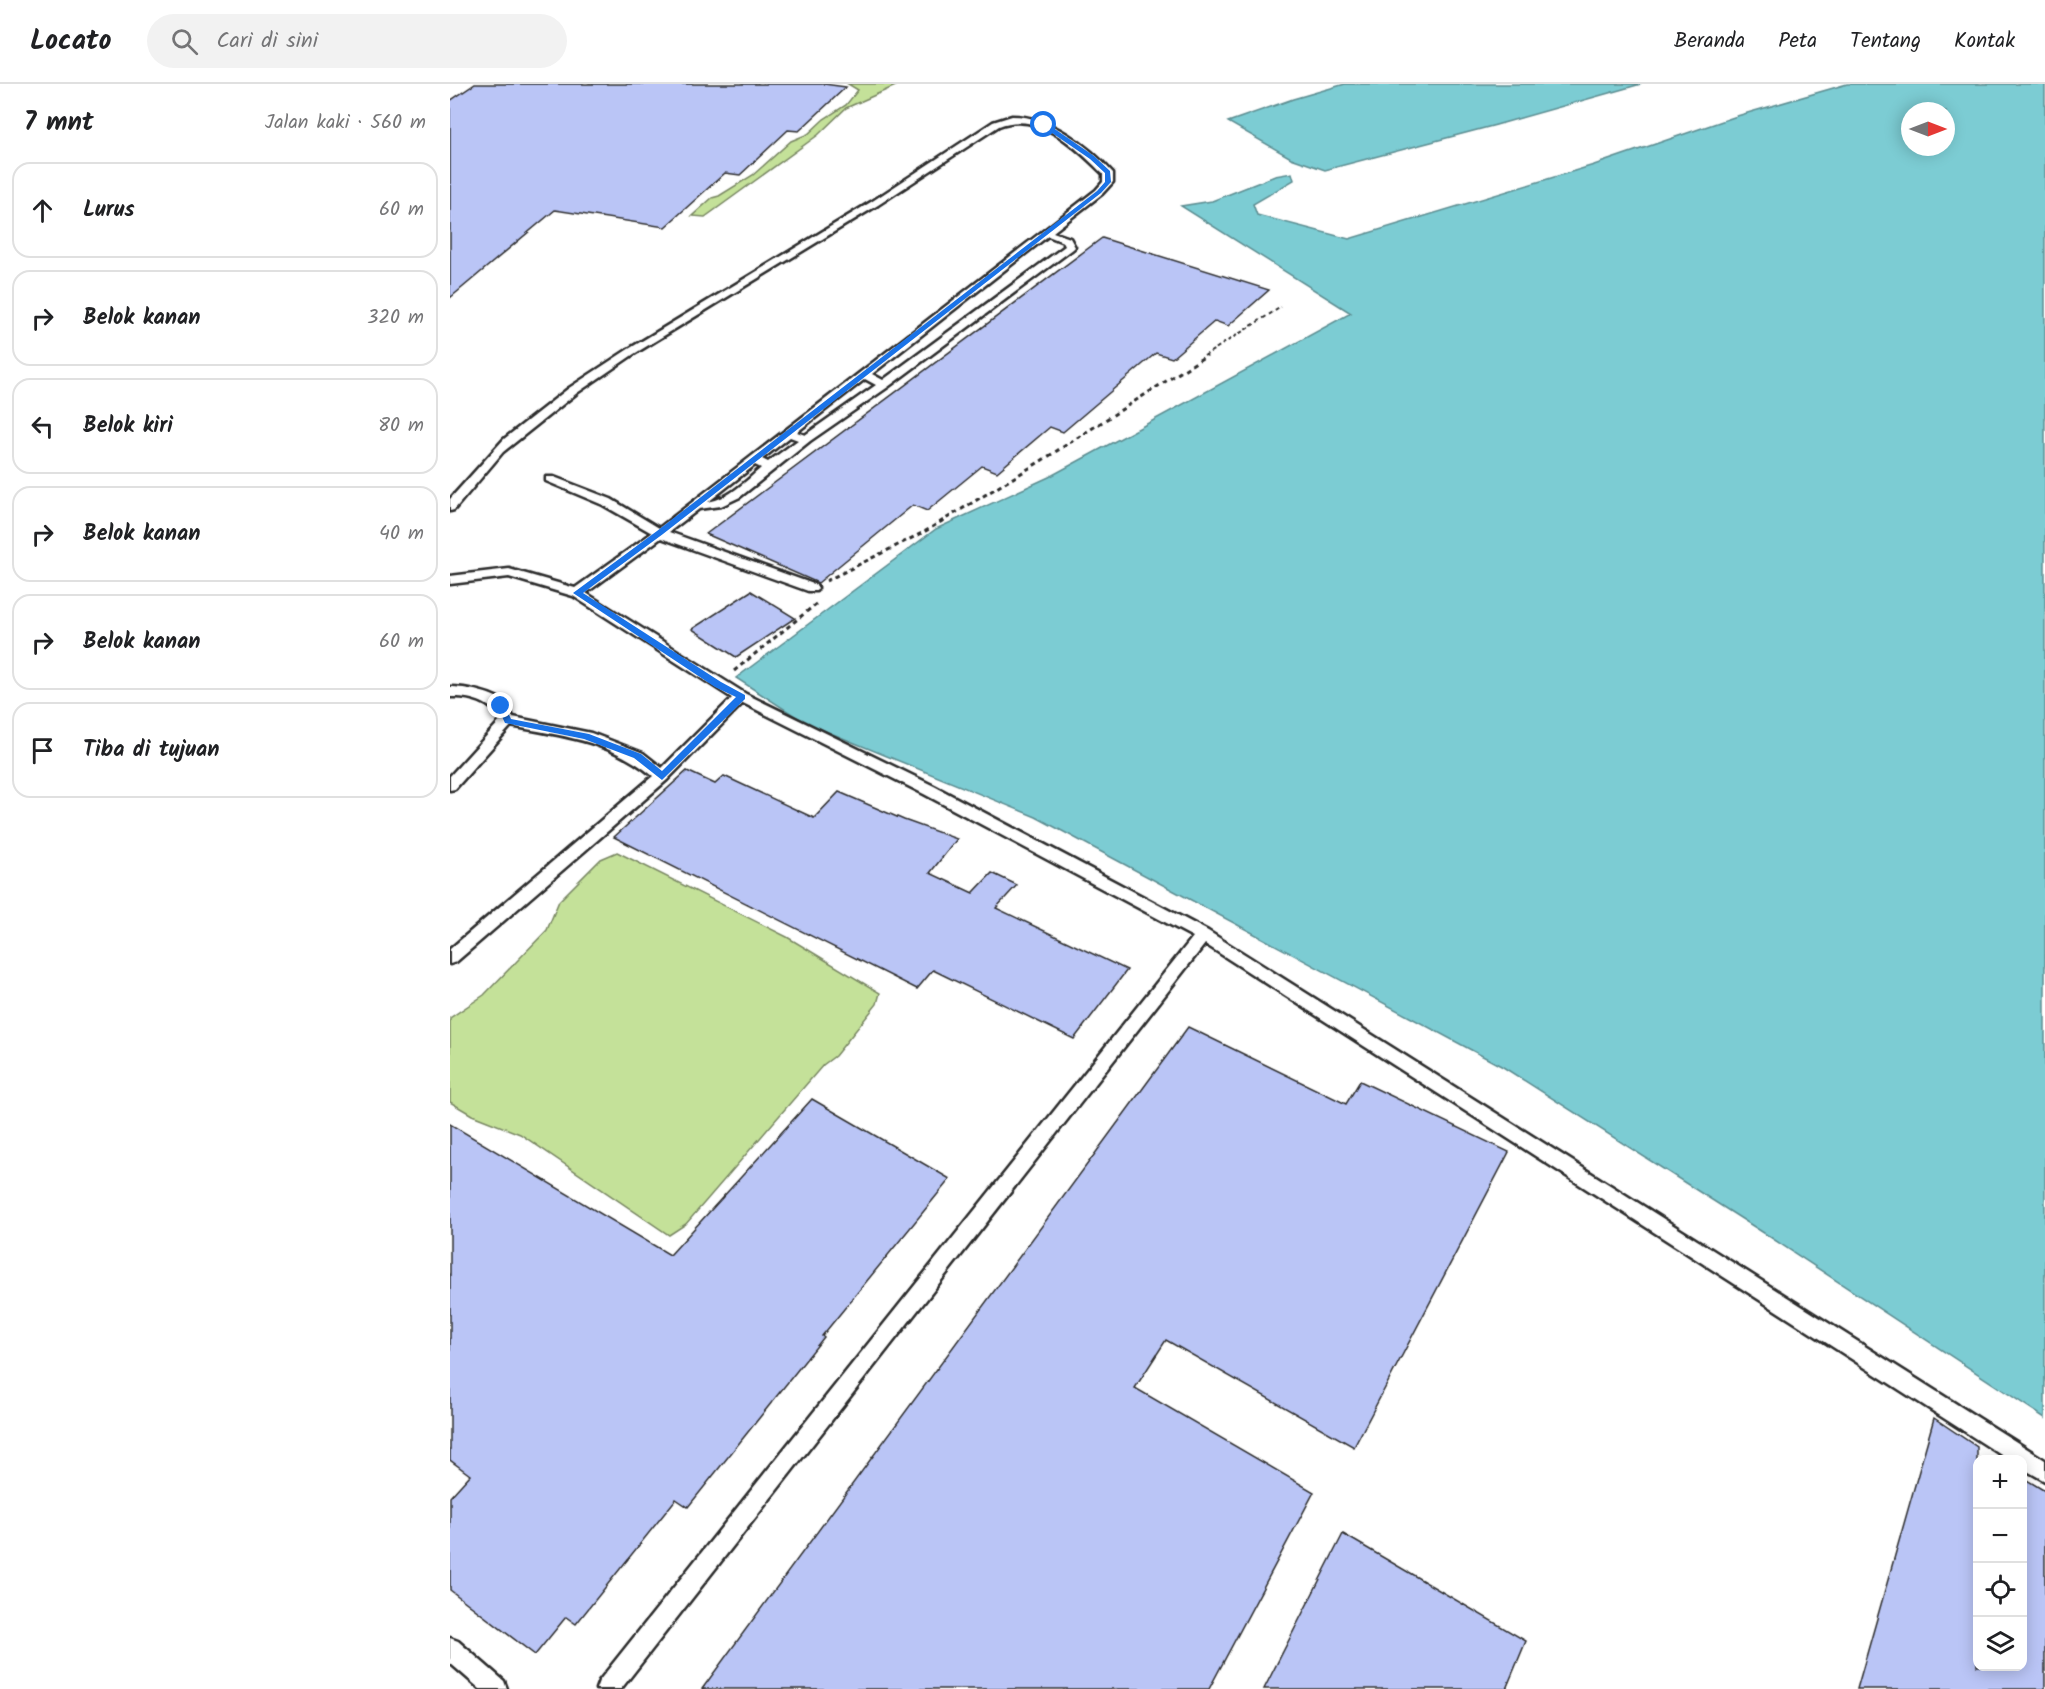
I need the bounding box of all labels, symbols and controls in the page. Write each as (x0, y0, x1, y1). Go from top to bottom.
search box (147, 14, 567, 68)
text: Locato (30, 19, 111, 64)
text: Cari di sini (216, 24, 318, 59)
icon: search (168, 25, 201, 58)
text: Beranda (1674, 25, 1745, 58)
text: Peta (1778, 25, 1817, 58)
text: Tentang (1850, 25, 1921, 58)
text: Kontak (1954, 25, 2015, 58)
text: 7 mnt (24, 102, 94, 144)
north arrow (1901, 102, 1955, 156)
text: Jalan kaki · 560 m (265, 107, 426, 139)
route start (1030, 111, 1056, 137)
text: Lurus (83, 193, 135, 228)
icon: ahead (26, 194, 59, 227)
text: 60 m (379, 194, 424, 226)
text: Belok kanan (83, 301, 200, 336)
icon: right (26, 302, 59, 335)
text: 320 m (367, 302, 424, 334)
text: Belok kiri (83, 409, 173, 444)
icon: left (26, 410, 59, 443)
text: 80 m (378, 410, 424, 442)
text: Belok kanan (83, 517, 200, 552)
icon: right (26, 518, 59, 551)
text: 40 m (379, 518, 424, 550)
text: Belok kanan (83, 625, 200, 660)
icon: right (26, 626, 59, 659)
text: 60 m (379, 626, 424, 658)
route end (487, 692, 513, 718)
text: Tiba di tujuan (83, 733, 219, 768)
icon: arrive (26, 734, 59, 767)
map controls (1973, 1455, 2027, 1671)
button: + (1973, 1455, 2027, 1509)
button: − (1973, 1509, 2027, 1563)
button: locate (1973, 1563, 2027, 1617)
button: layers (1973, 1617, 2027, 1671)

